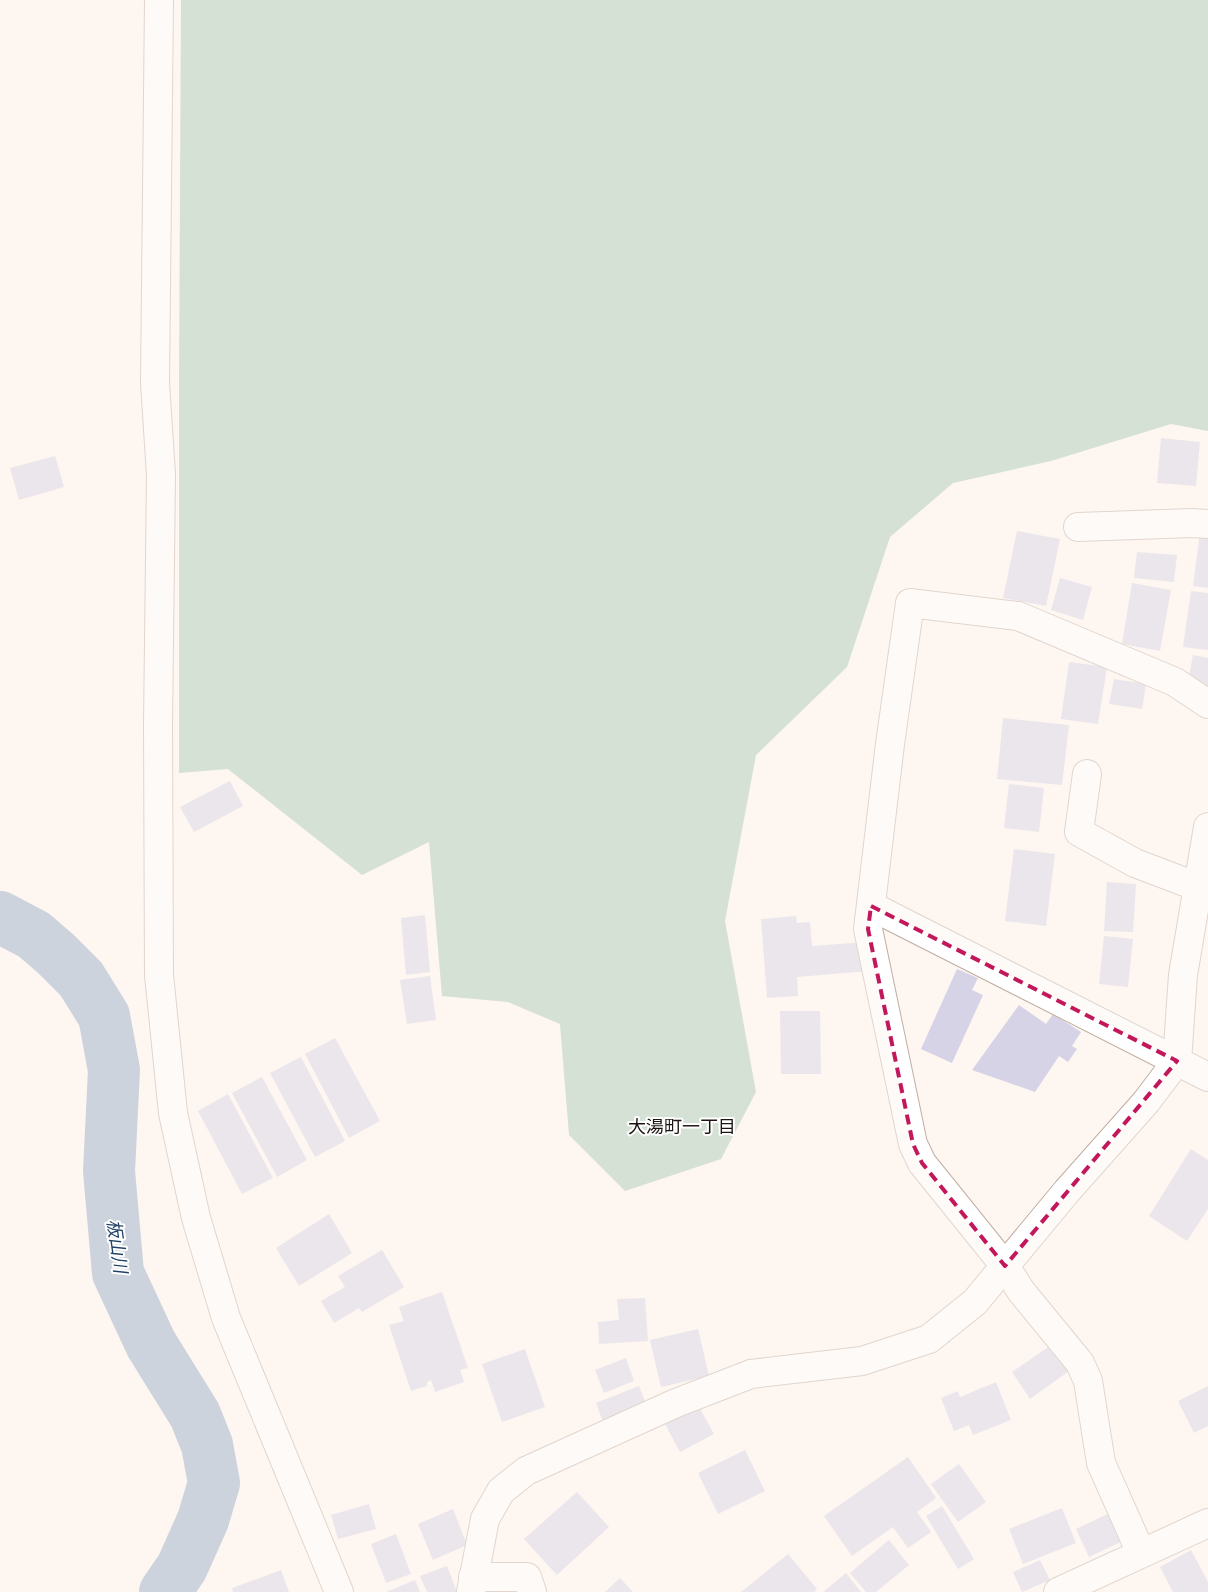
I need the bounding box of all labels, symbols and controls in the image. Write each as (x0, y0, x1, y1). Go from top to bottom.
district label: 大湯町一丁目 (628, 1116, 736, 1136)
water label: 板山川 (104, 1218, 132, 1276)

